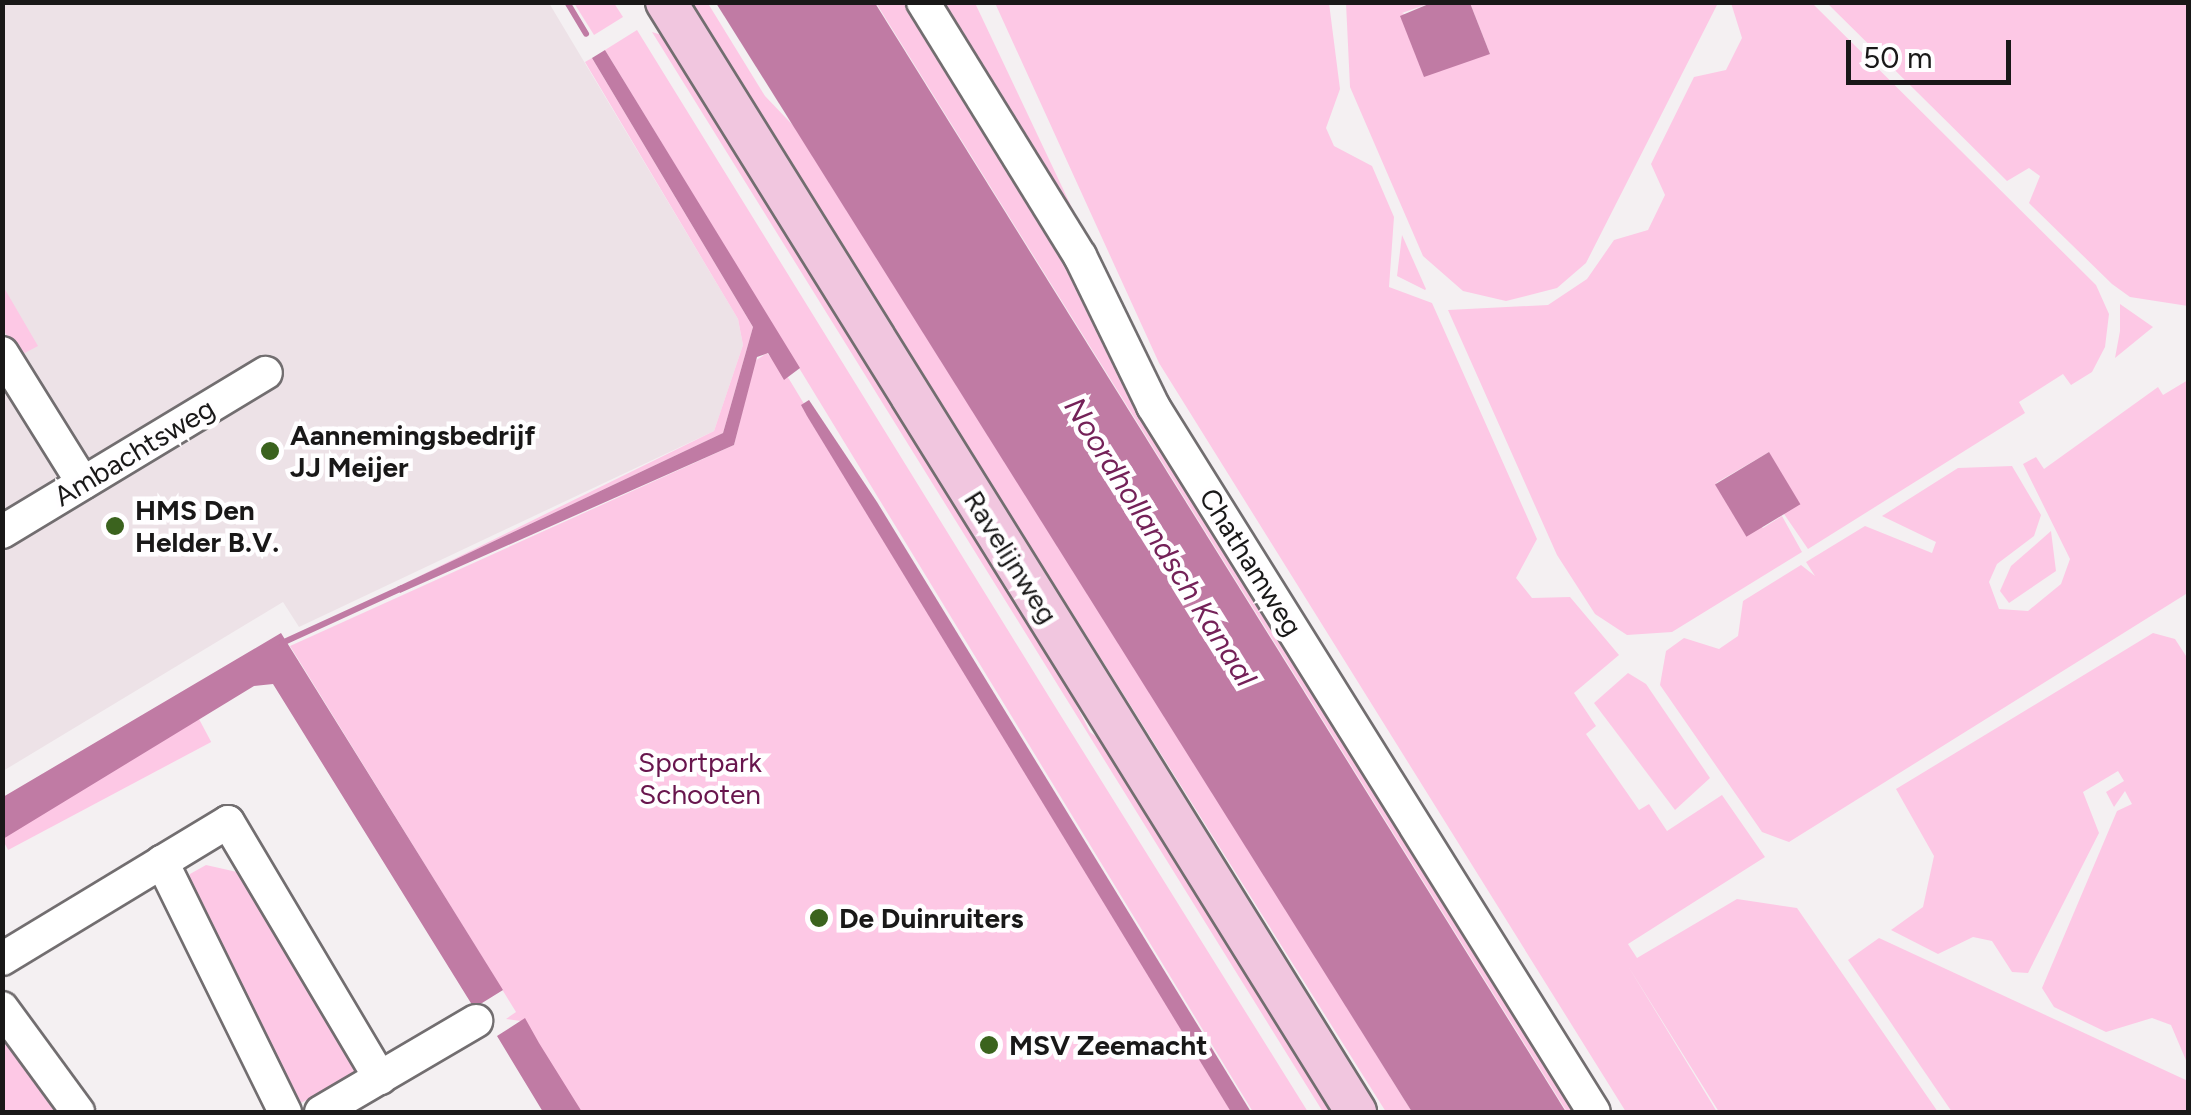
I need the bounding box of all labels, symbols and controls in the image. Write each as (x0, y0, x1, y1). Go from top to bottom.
scale bar (1851, 20, 2016, 82)
text: 50 m (1863, 39, 1932, 76)
street label: Ambachtsweg (48, 391, 220, 513)
water label: Noordhollandsch Kanaal (1056, 391, 1264, 693)
place label: Aannemingsbedrijf JJ Meijer (290, 418, 535, 484)
marker: Aannemingsbedrijf JJ Meijer (259, 440, 281, 462)
street label: Chathamweg (1192, 482, 1310, 642)
street label: Ravelijnweg (957, 484, 1065, 630)
place label: HMS Den Helder B.V. (135, 493, 279, 559)
marker: HMS Den Helder B.V. (104, 515, 126, 537)
park label: Sportpark Schooten (638, 745, 762, 811)
place label: De Duinruiters (839, 901, 1024, 935)
marker: De Duinruiters (808, 907, 830, 929)
place label: MSV Zeemacht (1009, 1028, 1207, 1062)
marker: MSV Zeemacht (978, 1034, 1000, 1056)

